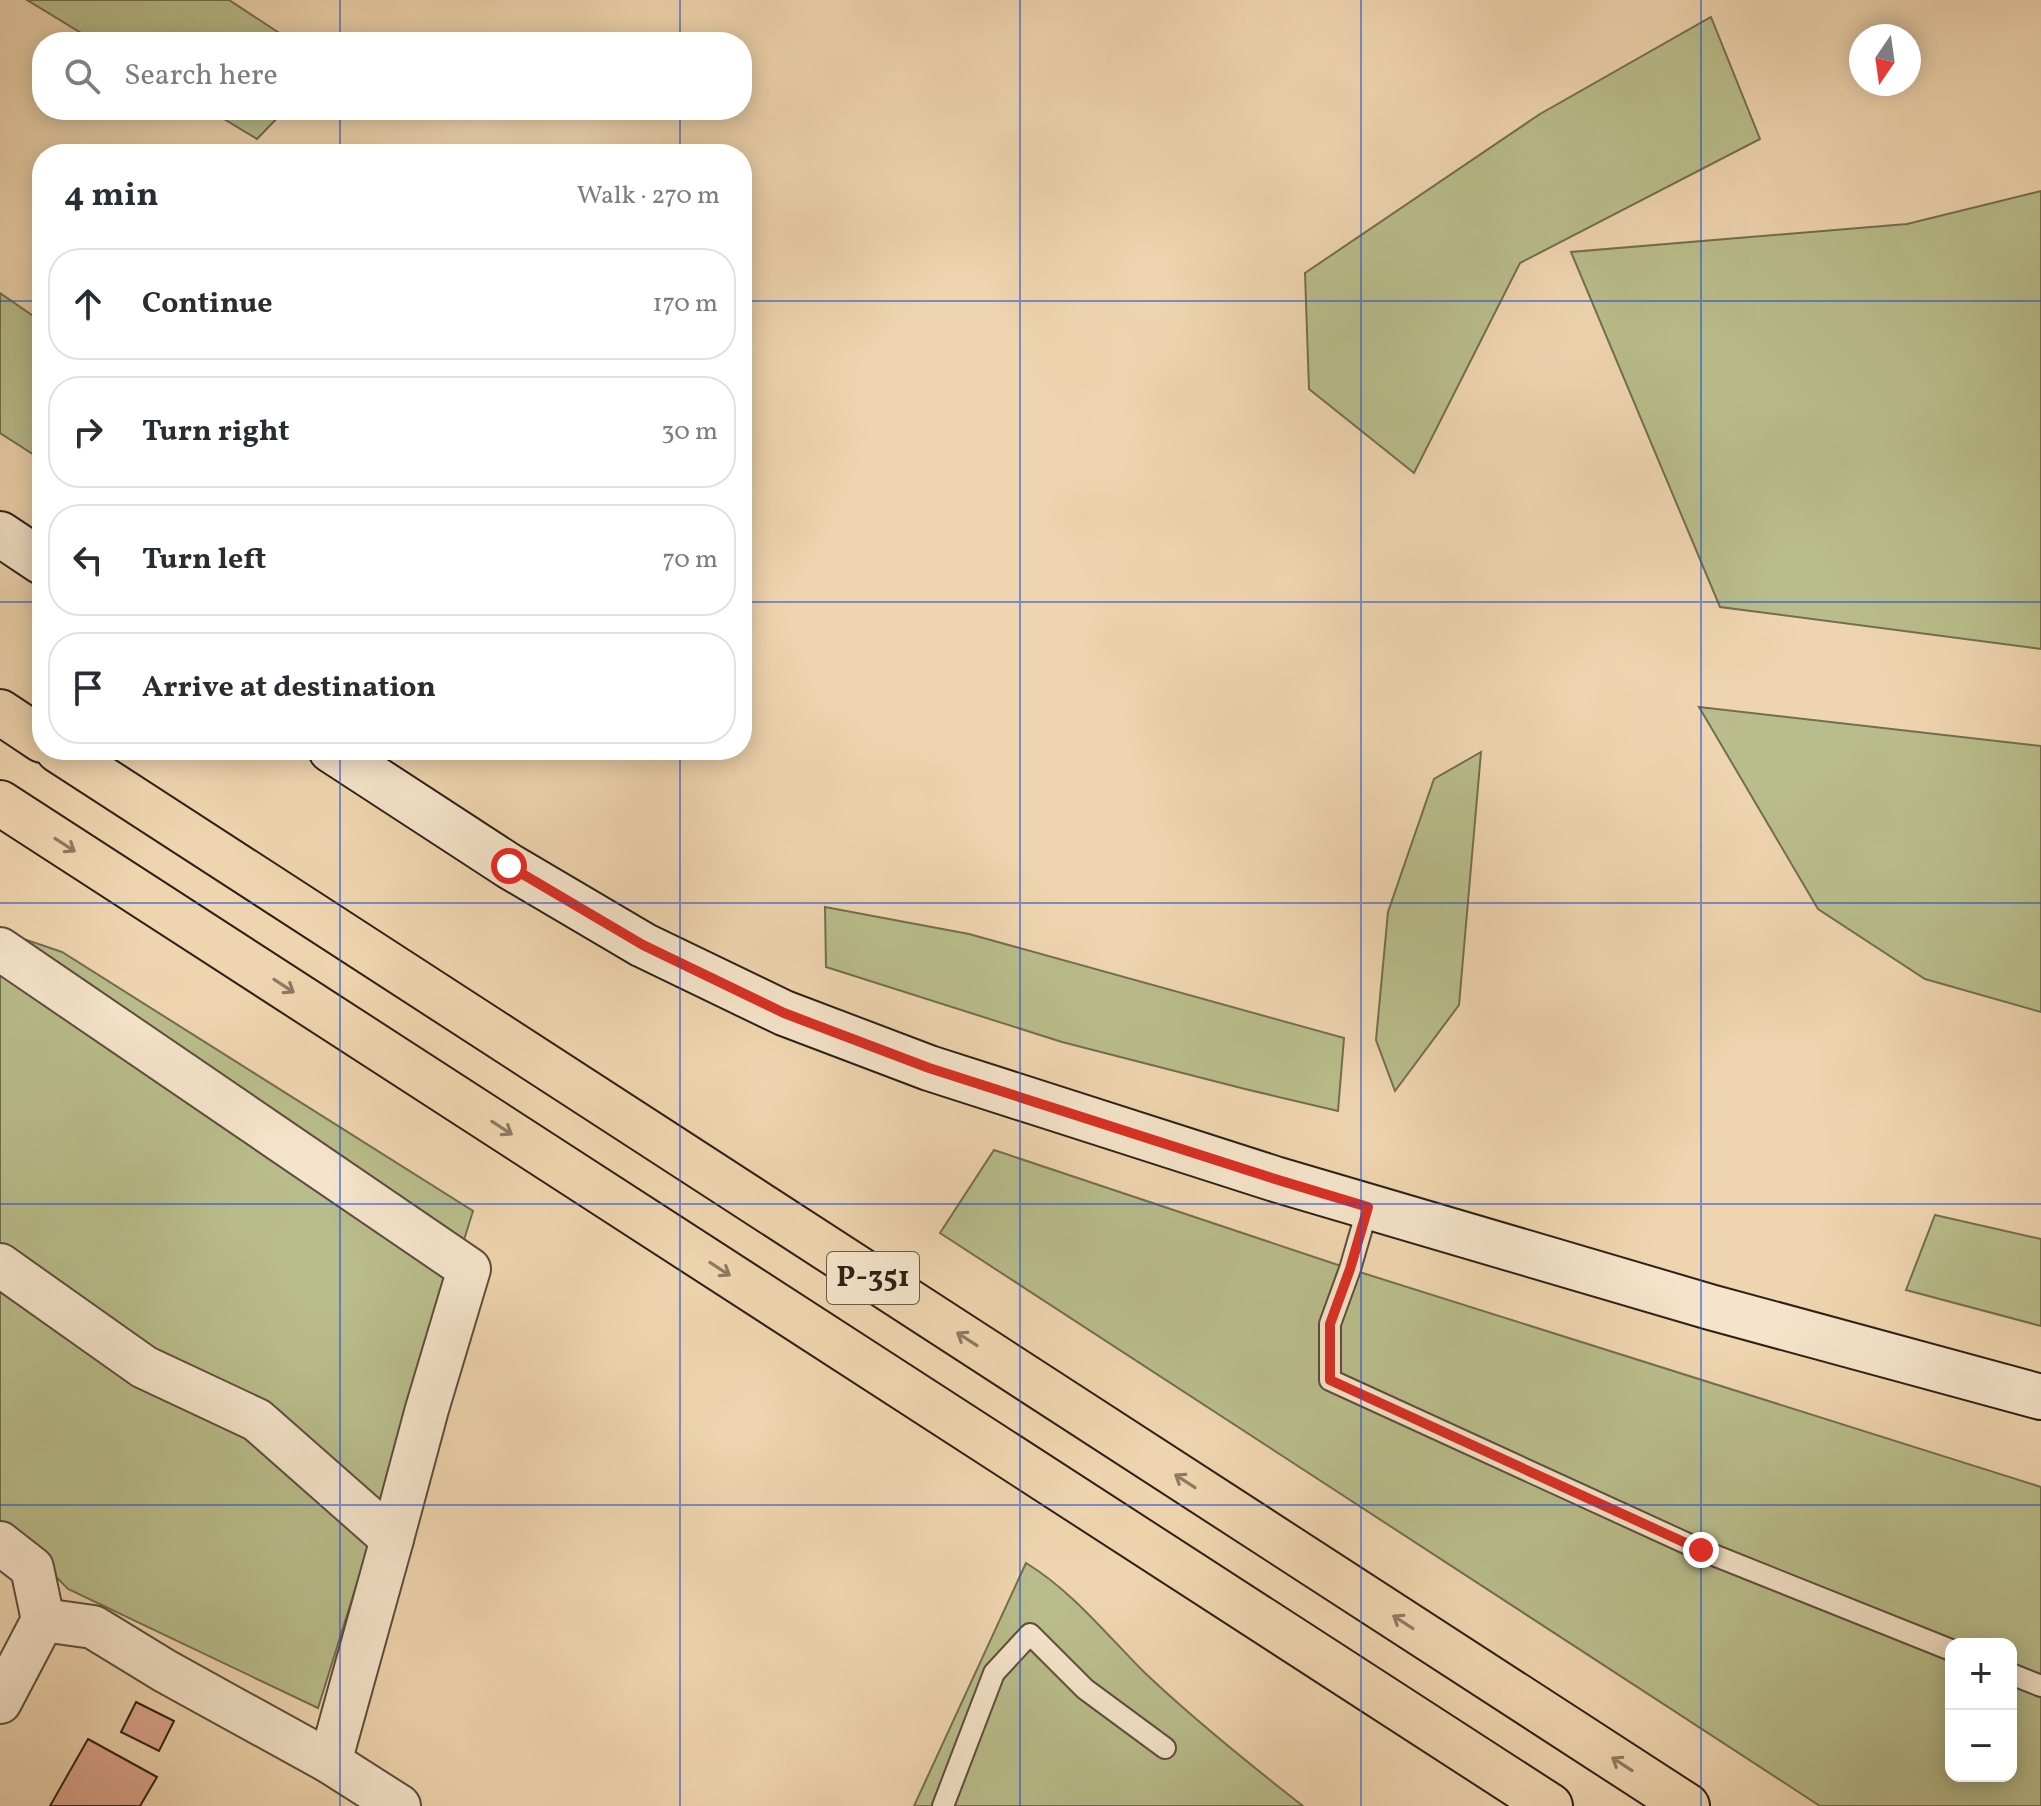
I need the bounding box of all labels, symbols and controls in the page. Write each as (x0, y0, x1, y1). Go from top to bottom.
north arrow (1849, 24, 1921, 96)
search box (32, 32, 752, 120)
icon: search (60, 54, 104, 98)
text: Search here (124, 55, 278, 97)
text: 4 min (64, 173, 159, 220)
text: Walk · 270 m (577, 178, 720, 214)
icon: ahead (66, 282, 110, 326)
text: Continue (142, 283, 273, 325)
text: 170 m (653, 286, 718, 322)
icon: right (66, 410, 110, 454)
text: Turn right (142, 411, 290, 453)
text: 30 m (661, 414, 718, 450)
icon: left (66, 538, 110, 582)
text: Turn left (142, 539, 266, 581)
text: 70 m (663, 542, 718, 578)
icon: arrive (66, 666, 110, 710)
text: Arrive at destination (142, 667, 436, 709)
one-way arrow (54, 837, 76, 853)
route start (491, 848, 527, 884)
one-way arrow (272, 979, 295, 995)
one-way arrow (490, 1120, 513, 1136)
road number: Р-351 (827, 1252, 919, 1304)
one-way arrow (709, 1261, 731, 1277)
one-way arrow (956, 1331, 979, 1347)
one-way arrow (1174, 1472, 1197, 1488)
route end (1683, 1532, 1719, 1568)
one-way arrow (1393, 1614, 1415, 1631)
map controls (1945, 1638, 2017, 1782)
button: + (1945, 1638, 2017, 1710)
button: − (1945, 1710, 2017, 1782)
one-way arrow (1611, 1755, 1633, 1772)

